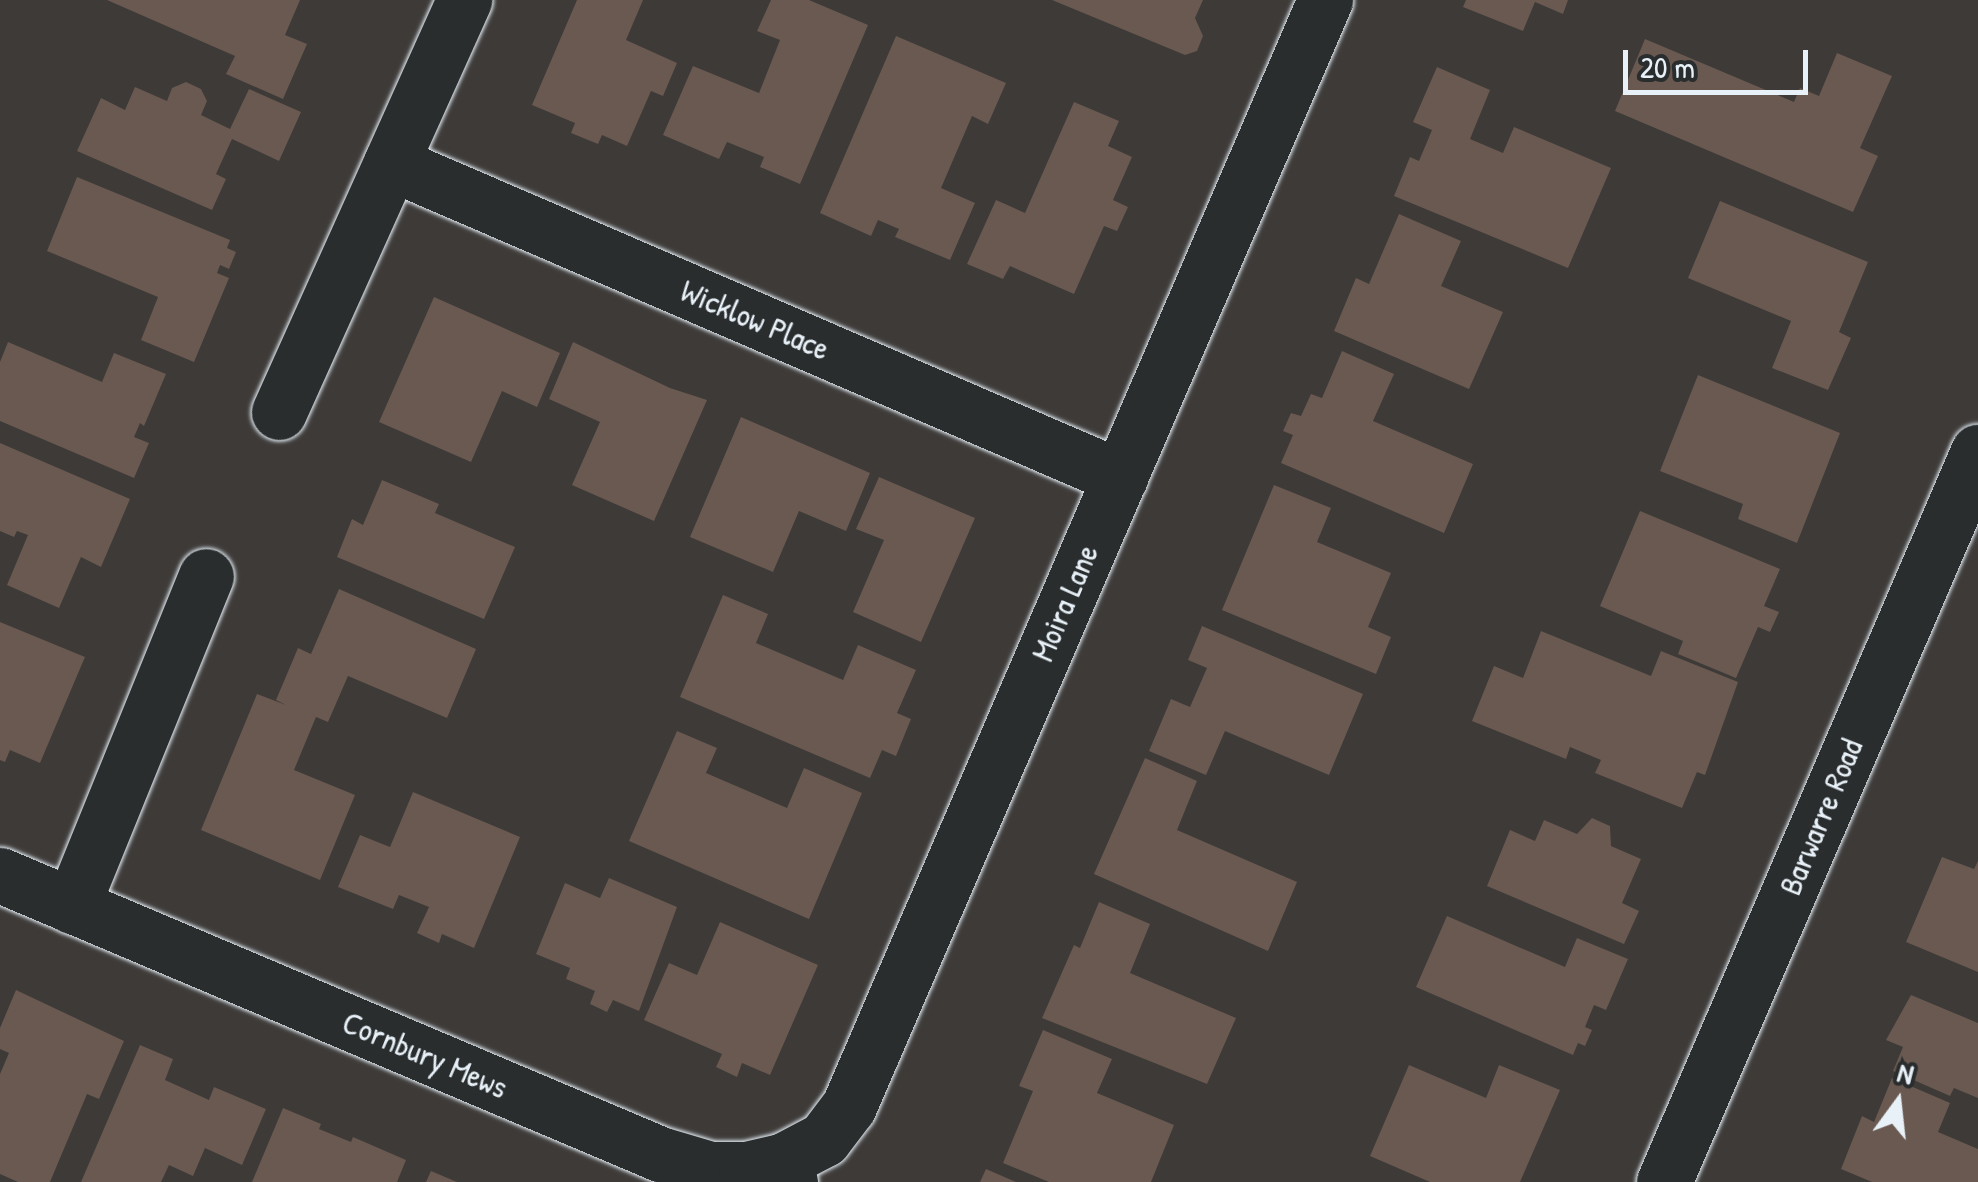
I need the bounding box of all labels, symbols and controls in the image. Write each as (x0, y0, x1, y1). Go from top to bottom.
scale bar (1628, 30, 1813, 92)
text: 20 m (1640, 47, 1695, 87)
street label: Wicklow Place (675, 272, 835, 368)
street label: Moira Lane (1023, 539, 1107, 667)
street label: Barwarre Road (1771, 733, 1871, 901)
street label: Cornbury Mews (337, 1003, 513, 1107)
north arrow (1848, 1052, 1948, 1152)
text: N (1894, 1053, 1918, 1093)

